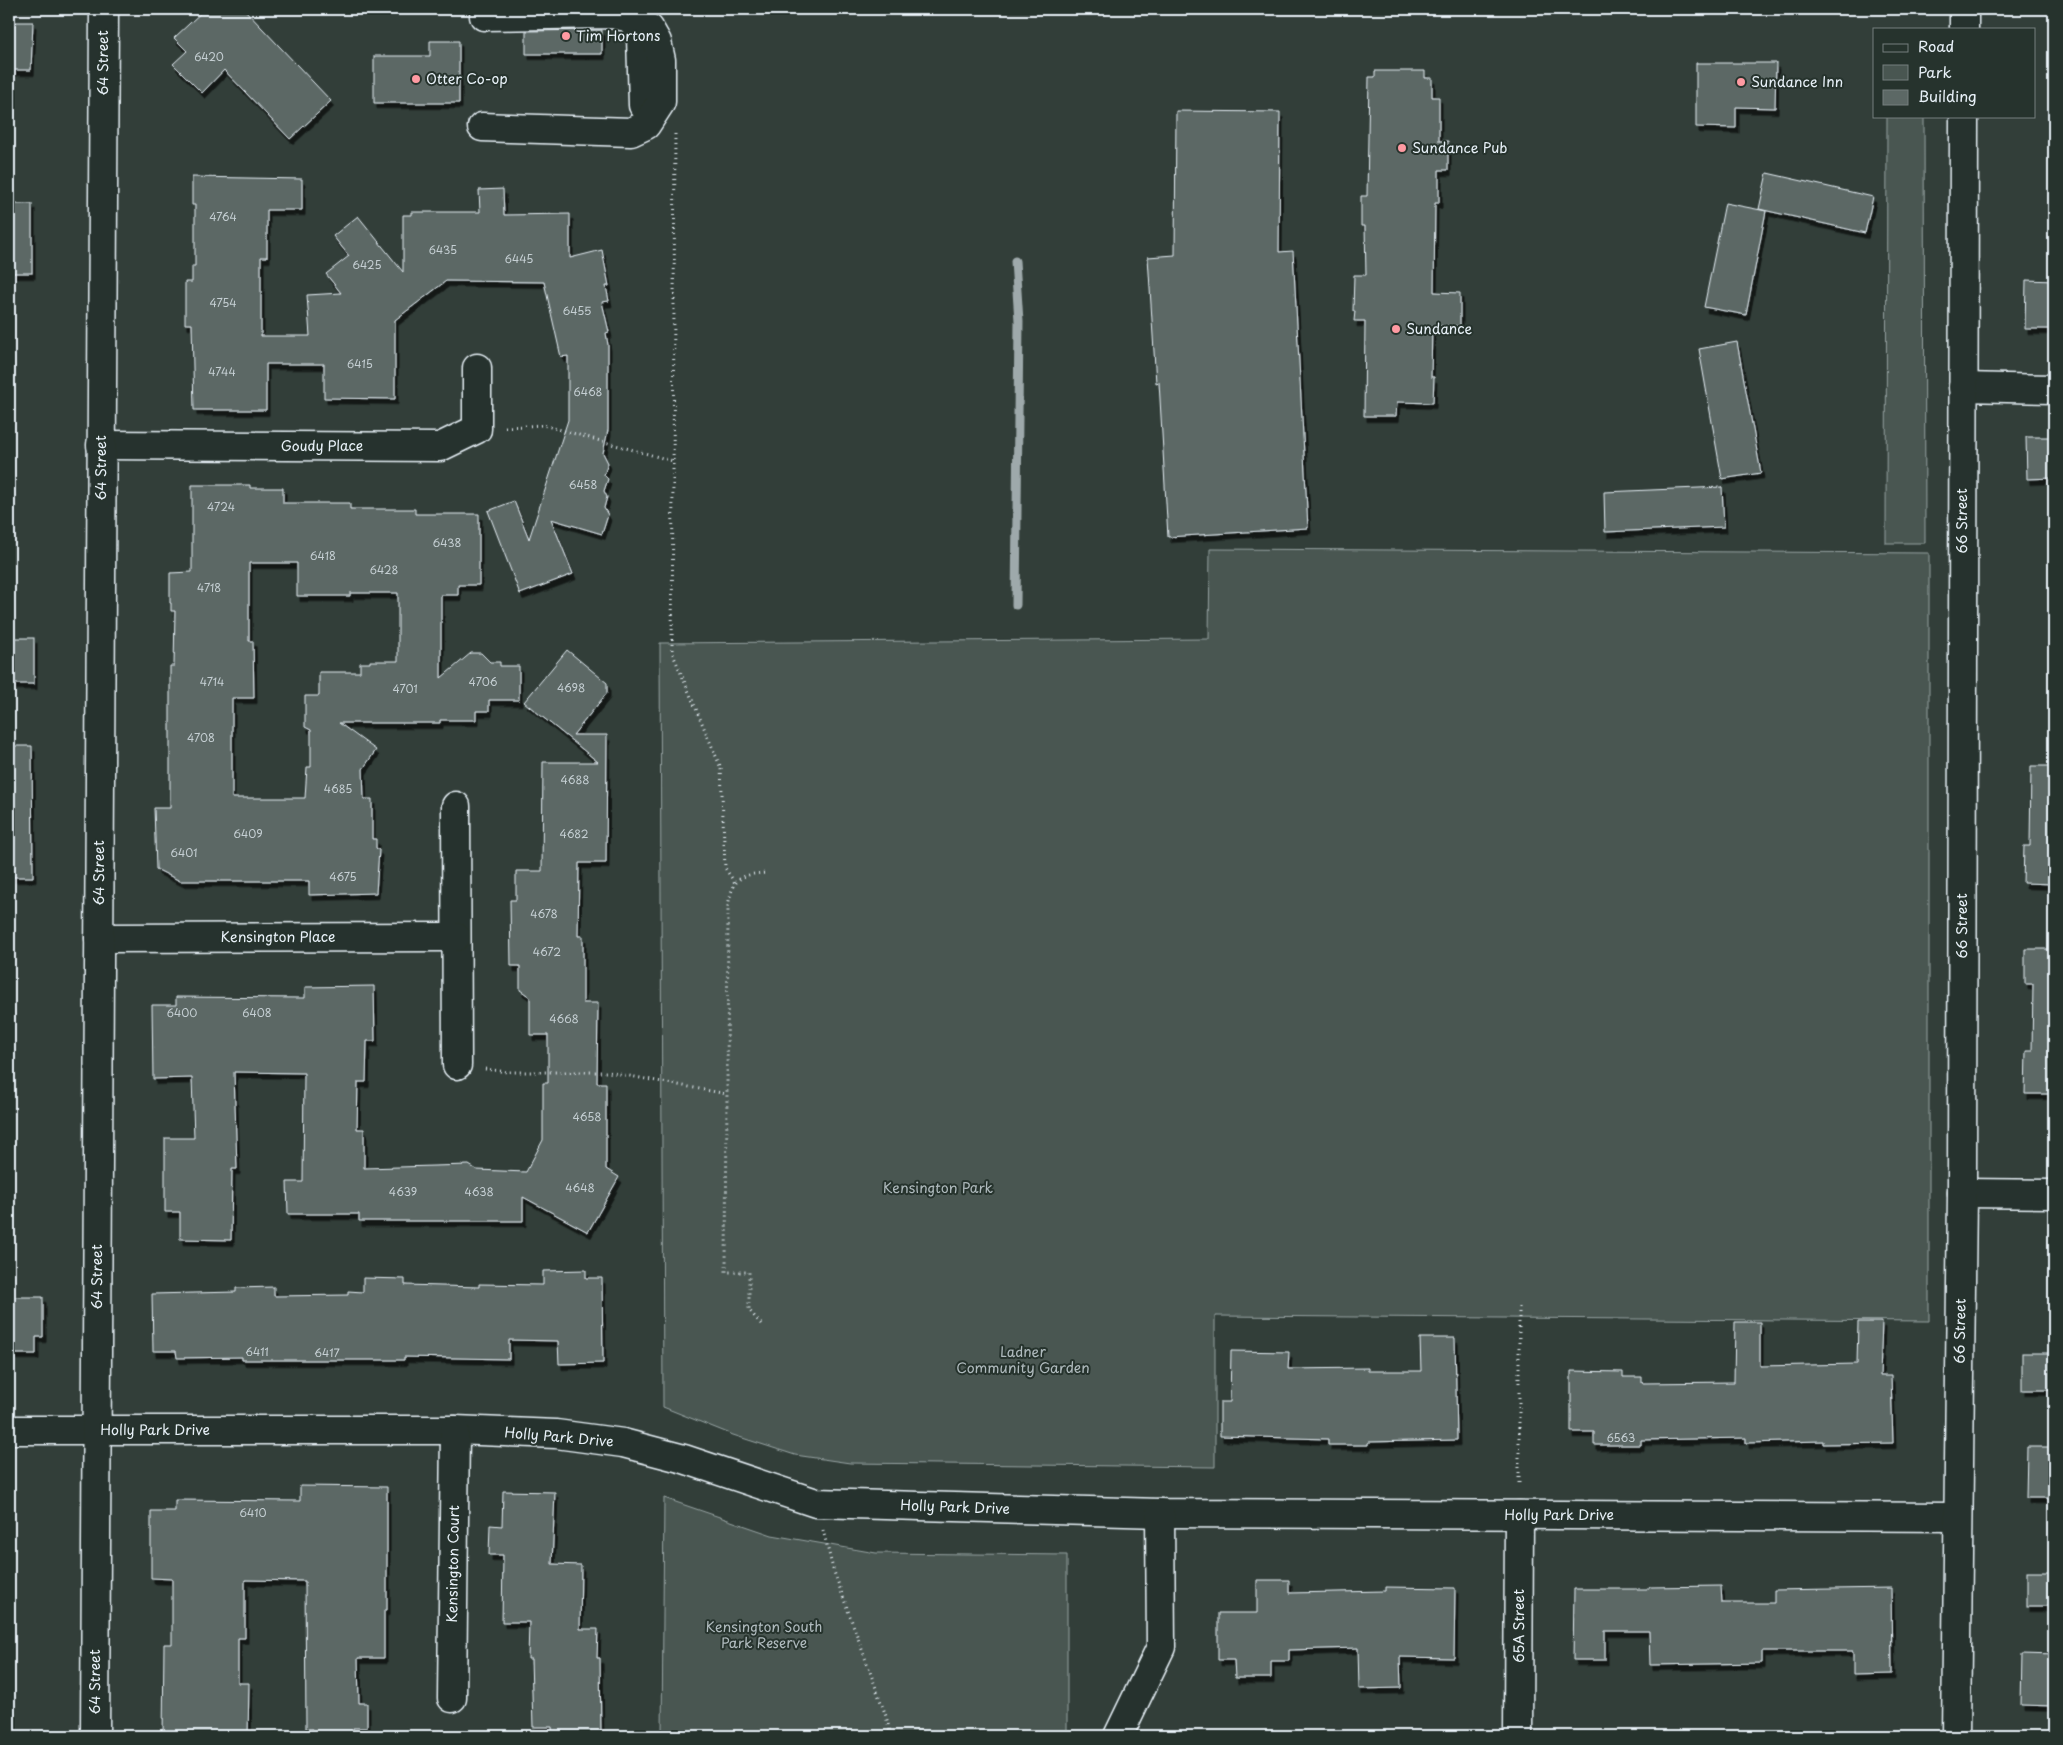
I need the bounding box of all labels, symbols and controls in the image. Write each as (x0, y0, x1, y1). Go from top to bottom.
place label: Tim Hortons (576, 25, 660, 46)
legend (1873, 28, 2036, 118)
street label: 64 Street (92, 30, 113, 96)
marker: Tim Hortons (560, 30, 572, 42)
text: Road (1918, 34, 1954, 57)
house number: 6420 (194, 48, 224, 65)
text: Park (1918, 60, 1952, 83)
place label: Otter Co-op (426, 68, 508, 89)
place label: Sundance Inn (1751, 71, 1843, 92)
marker: Otter Co-op (410, 73, 422, 85)
marker: Sundance Inn (1735, 76, 1747, 88)
text: Building (1918, 84, 1977, 107)
place label: Sundance Pub (1412, 137, 1507, 158)
marker: Sundance Pub (1396, 142, 1408, 154)
house number: 4764 (209, 208, 237, 225)
house number: 6435 (429, 241, 457, 258)
house number: 6445 (505, 250, 533, 267)
house number: 6425 (353, 256, 381, 273)
house number: 4754 (209, 294, 237, 311)
house number: 6455 (563, 302, 591, 319)
place label: Sundance (1406, 318, 1473, 339)
marker: Sundance (1390, 323, 1402, 335)
house number: 6415 (347, 355, 373, 372)
house number: 4744 (208, 363, 236, 380)
house number: 6468 (574, 383, 603, 400)
street label: 64 Street (90, 435, 111, 501)
street label: Goudy Place (281, 435, 363, 456)
house number: 6458 (569, 476, 597, 493)
street label: 66 Street (1951, 488, 1972, 554)
house number: 4724 (207, 498, 235, 515)
house number: 6438 (433, 534, 461, 551)
house number: 6418 (310, 547, 336, 564)
house number: 6428 (370, 561, 398, 578)
house number: 4718 (197, 579, 221, 596)
house number: 4714 (200, 673, 224, 690)
house number: 4706 (469, 673, 498, 690)
house number: 4698 (557, 679, 585, 696)
house number: 4701 (392, 680, 418, 697)
house number: 4708 (187, 729, 215, 746)
house number: 4688 (561, 771, 589, 788)
house number: 4685 (324, 780, 352, 797)
house number: 6409 (233, 825, 263, 842)
house number: 4682 (559, 825, 589, 842)
street label: 64 Street (88, 840, 109, 906)
house number: 6401 (171, 844, 197, 861)
house number: 4675 (329, 868, 357, 885)
street label: 66 Street (1951, 893, 1972, 959)
house number: 4678 (530, 905, 558, 922)
street label: Kensington Place (221, 926, 335, 947)
house number: 4672 (533, 943, 561, 960)
house number: 6400 (167, 1004, 197, 1021)
house number: 6408 (242, 1004, 272, 1021)
house number: 4668 (549, 1010, 579, 1027)
house number: 4658 (573, 1108, 602, 1125)
park label: Kensington Park (883, 1177, 994, 1198)
house number: 4648 (565, 1179, 595, 1196)
house number: 4639 (389, 1183, 417, 1200)
house number: 4638 (464, 1183, 494, 1200)
street label: 64 Street (86, 1244, 107, 1310)
street label: 66 Street (1948, 1298, 1971, 1364)
park label: Ladner Community Garden (956, 1341, 1090, 1378)
house number: 6411 (245, 1343, 269, 1360)
house number: 6417 (314, 1344, 340, 1361)
street label: Holly Park Drive (100, 1419, 210, 1440)
street label: Holly Park Drive (503, 1421, 615, 1452)
house number: 6563 (1607, 1429, 1635, 1446)
street label: Holly Park Drive (900, 1494, 1010, 1519)
house number: 6410 (239, 1504, 267, 1521)
street label: Holly Park Drive (1504, 1504, 1614, 1525)
street label: Kensington Court (441, 1505, 464, 1623)
street label: 65A Street (1508, 1589, 1529, 1663)
park label: Kensington South Park Reserve (706, 1616, 822, 1653)
street label: 64 Street (84, 1649, 105, 1715)

